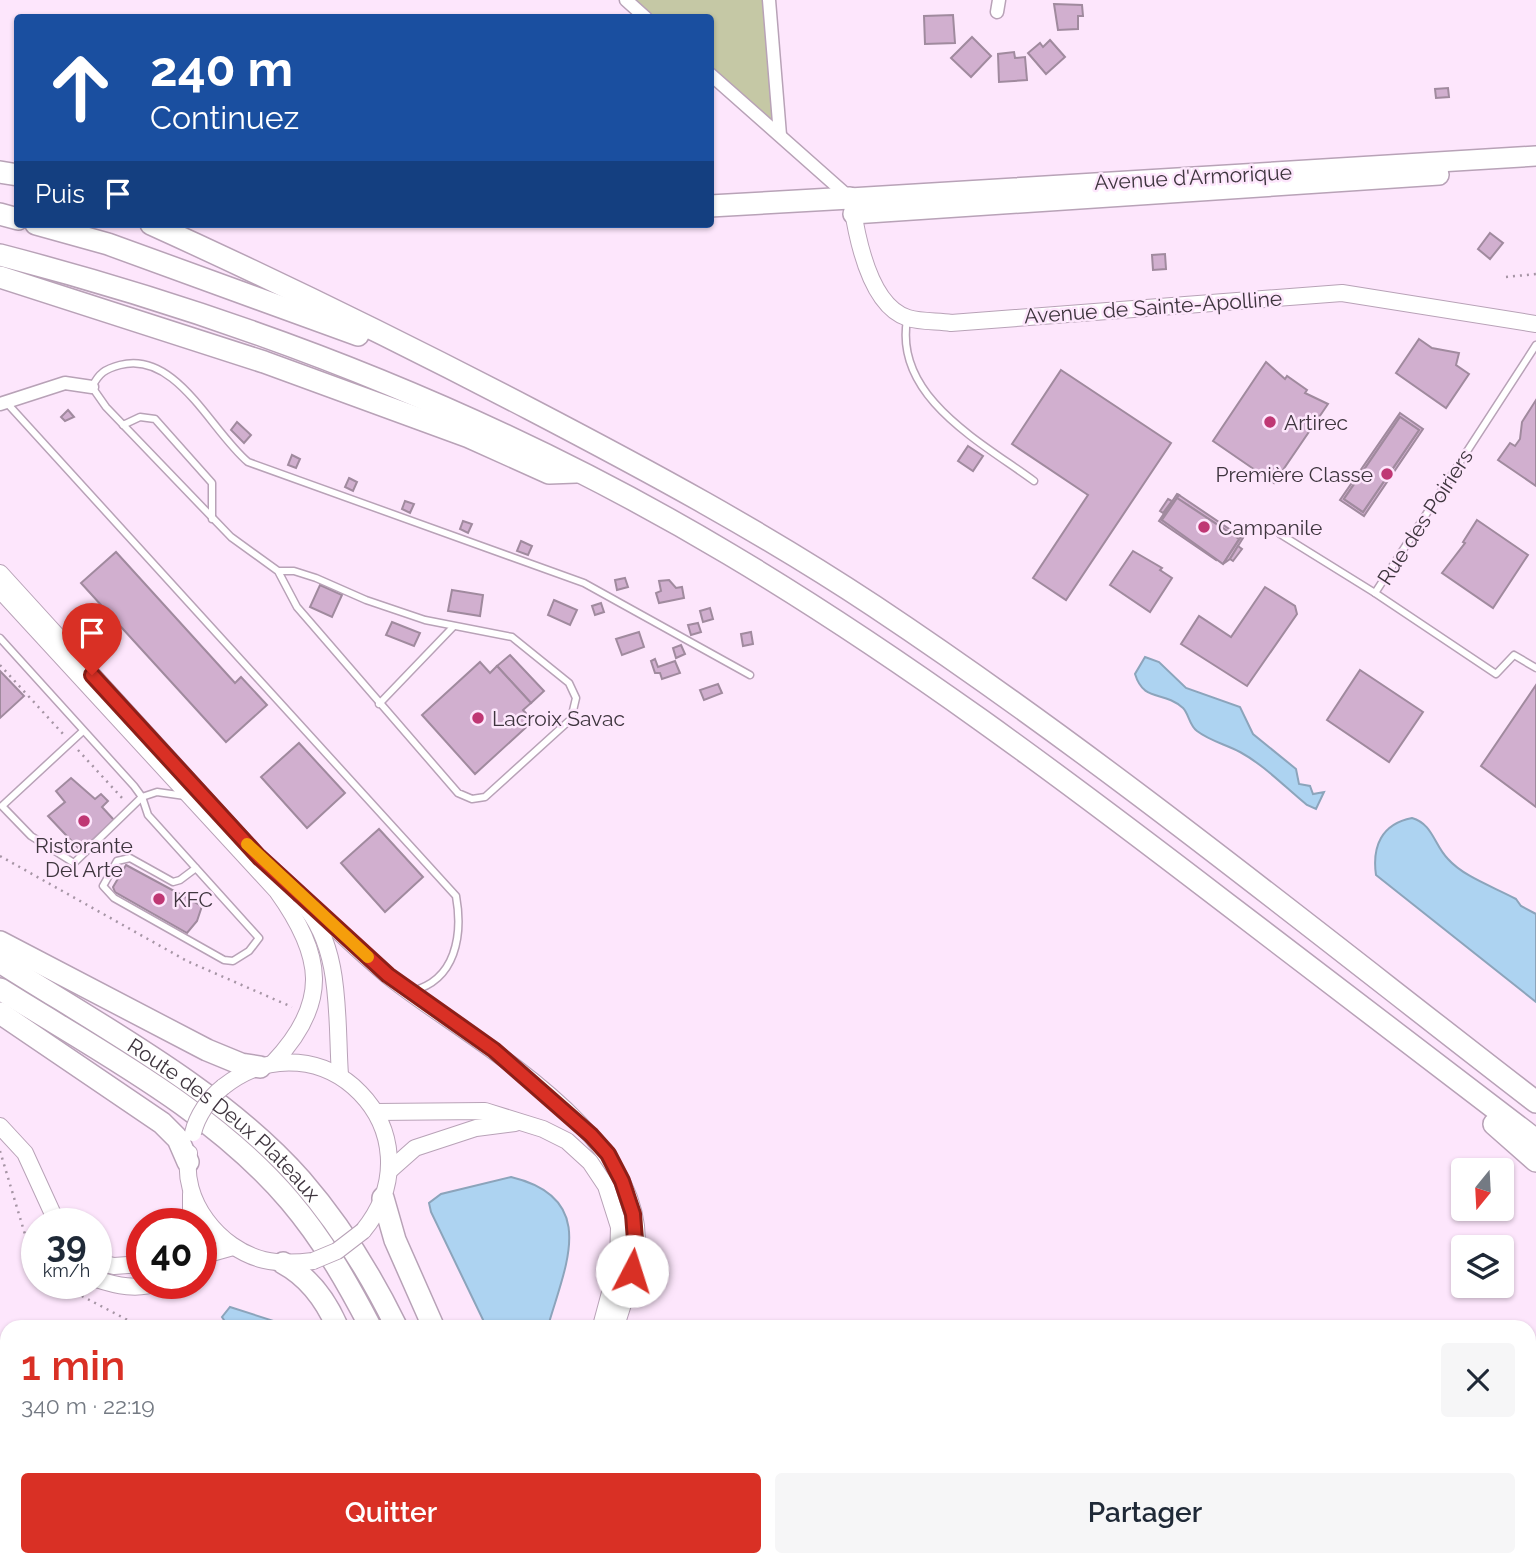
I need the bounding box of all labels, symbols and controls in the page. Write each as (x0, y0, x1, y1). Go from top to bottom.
text: 240 m (150, 40, 293, 97)
icon: ahead (35, 42, 126, 133)
text: Continuez (150, 99, 299, 136)
street label: Avenue d'Armorique (1094, 159, 1292, 195)
icon: arrive (99, 175, 137, 213)
text: Puis (35, 179, 85, 209)
street label: Avenue de Sainte-Apolline (1023, 286, 1283, 328)
place label: Artirec (1284, 410, 1348, 435)
marker: Artirec (1262, 414, 1278, 430)
street label: Rue des Poiriers (1372, 445, 1478, 589)
place label: Première Classe (1215, 462, 1373, 487)
marker: Première Classe (1379, 466, 1395, 482)
place label: Campanile (1218, 515, 1322, 540)
marker: Campanile (1196, 519, 1212, 535)
pin (62, 603, 122, 675)
icon: arrive (73, 614, 111, 652)
place label: Lacroix Savac (492, 706, 625, 731)
marker: Lacroix Savac (470, 710, 486, 726)
marker: Ristorante Del Arte (76, 813, 92, 829)
place label: Ristorante Del Arte (35, 833, 133, 882)
place label: KFC (173, 887, 213, 912)
marker: KFC (151, 891, 167, 907)
street label: Route des Deux Plateaux (123, 1032, 326, 1206)
north arrow (1451, 1158, 1514, 1222)
map controls (1451, 1158, 1514, 1298)
speed limit sign: 40 (126, 1208, 217, 1299)
text: 39 (46, 1224, 87, 1265)
position arrow (595, 1234, 669, 1308)
button: layers (1451, 1235, 1514, 1298)
text: km/h (43, 1260, 90, 1281)
text: 1 min (21, 1341, 125, 1390)
button: close (1441, 1343, 1515, 1417)
text: 340 m · 22:19 (21, 1392, 155, 1419)
button: Quitter (21, 1473, 761, 1553)
button: Partager (775, 1473, 1515, 1553)

